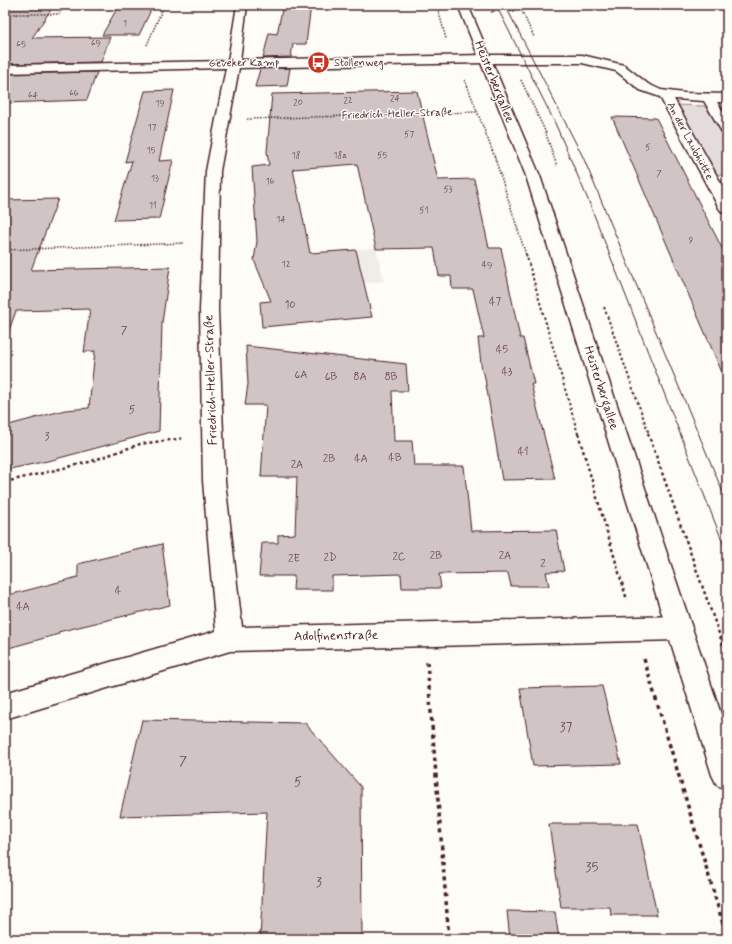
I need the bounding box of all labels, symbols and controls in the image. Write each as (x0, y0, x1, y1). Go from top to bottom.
house number: 1 (123, 18, 127, 29)
house number: 69 (91, 38, 101, 49)
street label: Heisterbergallee (468, 38, 518, 126)
house number: 65 (16, 39, 26, 50)
bus stop icon: Stollenweg (306, 50, 332, 76)
street label: Geveker Kamp (209, 55, 279, 71)
place label: Stollenweg (334, 56, 384, 70)
house number: 66 (69, 88, 79, 99)
house number: 64 (28, 90, 39, 101)
house number: 24 (390, 93, 400, 104)
house number: 22 (343, 95, 353, 106)
house number: 20 (293, 97, 303, 108)
house number: 19 (155, 98, 165, 109)
street label: An der Laubhütte (664, 100, 717, 183)
street label: Friedrich-Heller-Straße (341, 105, 453, 123)
house number: 17 (148, 122, 157, 133)
house number: 57 (404, 129, 414, 140)
house number: 5 (645, 142, 651, 153)
house number: 15 (147, 145, 156, 156)
house number: 18 (292, 150, 301, 161)
house number: 18a (333, 150, 347, 161)
house number: 55 (377, 150, 387, 161)
house number: 7 (656, 168, 662, 179)
house number: 13 (151, 173, 159, 184)
house number: 16 (265, 176, 275, 187)
house number: 53 (443, 184, 453, 195)
house number: 11 (149, 200, 157, 211)
house number: 51 (419, 205, 429, 216)
house number: 14 (276, 214, 286, 225)
house number: 9 (689, 235, 694, 246)
house number: 12 (282, 259, 291, 270)
house number: 49 (482, 260, 492, 271)
house number: 47 (489, 295, 501, 309)
house number: 10 (284, 298, 296, 312)
street label: Friedrich-Heller-Straße (200, 314, 222, 446)
house number: 7 (121, 324, 128, 338)
house number: 45 (496, 343, 508, 357)
street label: Heisterbergallee (578, 344, 623, 433)
house number: 43 (501, 365, 513, 379)
house number: 6A (295, 368, 307, 382)
house number: 6B (325, 370, 337, 384)
house number: 8A (353, 370, 367, 384)
house number: 8B (384, 370, 398, 384)
house number: 5 (129, 403, 136, 417)
house number: 3 (45, 430, 50, 444)
house number: 41 (517, 445, 529, 459)
house number: 4B (388, 451, 402, 465)
house number: 2B (323, 452, 335, 466)
house number: 4A (354, 452, 368, 466)
house number: 2A (291, 458, 303, 472)
house number: 2B (430, 549, 442, 563)
house number: 2A (499, 549, 511, 563)
house number: 2C (392, 550, 406, 564)
house number: 2D (324, 551, 336, 565)
house number: 2E (288, 552, 300, 566)
house number: 2 (540, 557, 546, 571)
house number: 4 (115, 584, 122, 598)
house number: 4A (16, 600, 30, 614)
street label: Adolfinenstraße (294, 627, 378, 645)
house number: 37 (560, 719, 573, 736)
house number: 7 (179, 753, 187, 770)
house number: 5 (294, 774, 302, 791)
house number: 35 (586, 859, 598, 876)
house number: 3 (316, 874, 322, 891)

